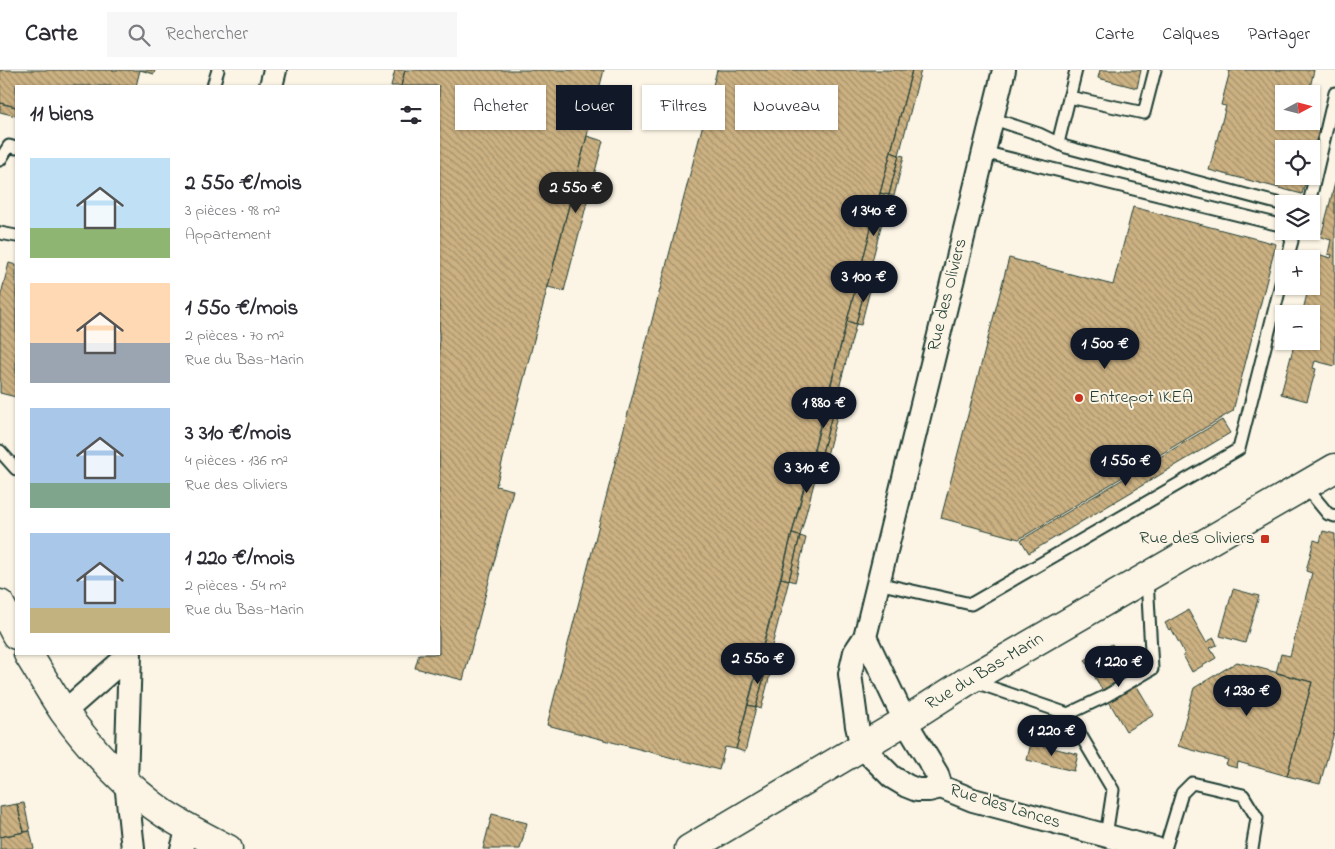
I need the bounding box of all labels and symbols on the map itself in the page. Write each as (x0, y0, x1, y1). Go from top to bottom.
north arrow (1275, 85, 1320, 130)
pin: 2 550 € (530, 172, 622, 214)
pin: 1 340 € (828, 194, 920, 237)
street label: Rue des Oliviers (921, 236, 975, 354)
pin: 3 100 € (818, 260, 910, 303)
pin: 1 500 € (1059, 328, 1151, 370)
place label: Entrepot IKEA (1089, 385, 1193, 411)
pin: 1 880 € (778, 386, 870, 429)
marker: Entrepot IKEA (1073, 392, 1085, 404)
pin: 1 550 € (1080, 444, 1172, 487)
pin: 3 310 € (761, 452, 853, 494)
place label: Rue des Oliviers (1139, 526, 1255, 552)
marker: Rue des Oliviers (1259, 533, 1271, 545)
street label: Rue du Bas-Marin (921, 626, 1049, 718)
pin: 2 550 € (712, 642, 804, 685)
pin: 1 220 € (1073, 646, 1165, 688)
pin: 1 230 € (1201, 674, 1293, 717)
pin: 1 220 € (1006, 714, 1098, 757)
street label: Rue des Lances (946, 778, 1064, 836)

